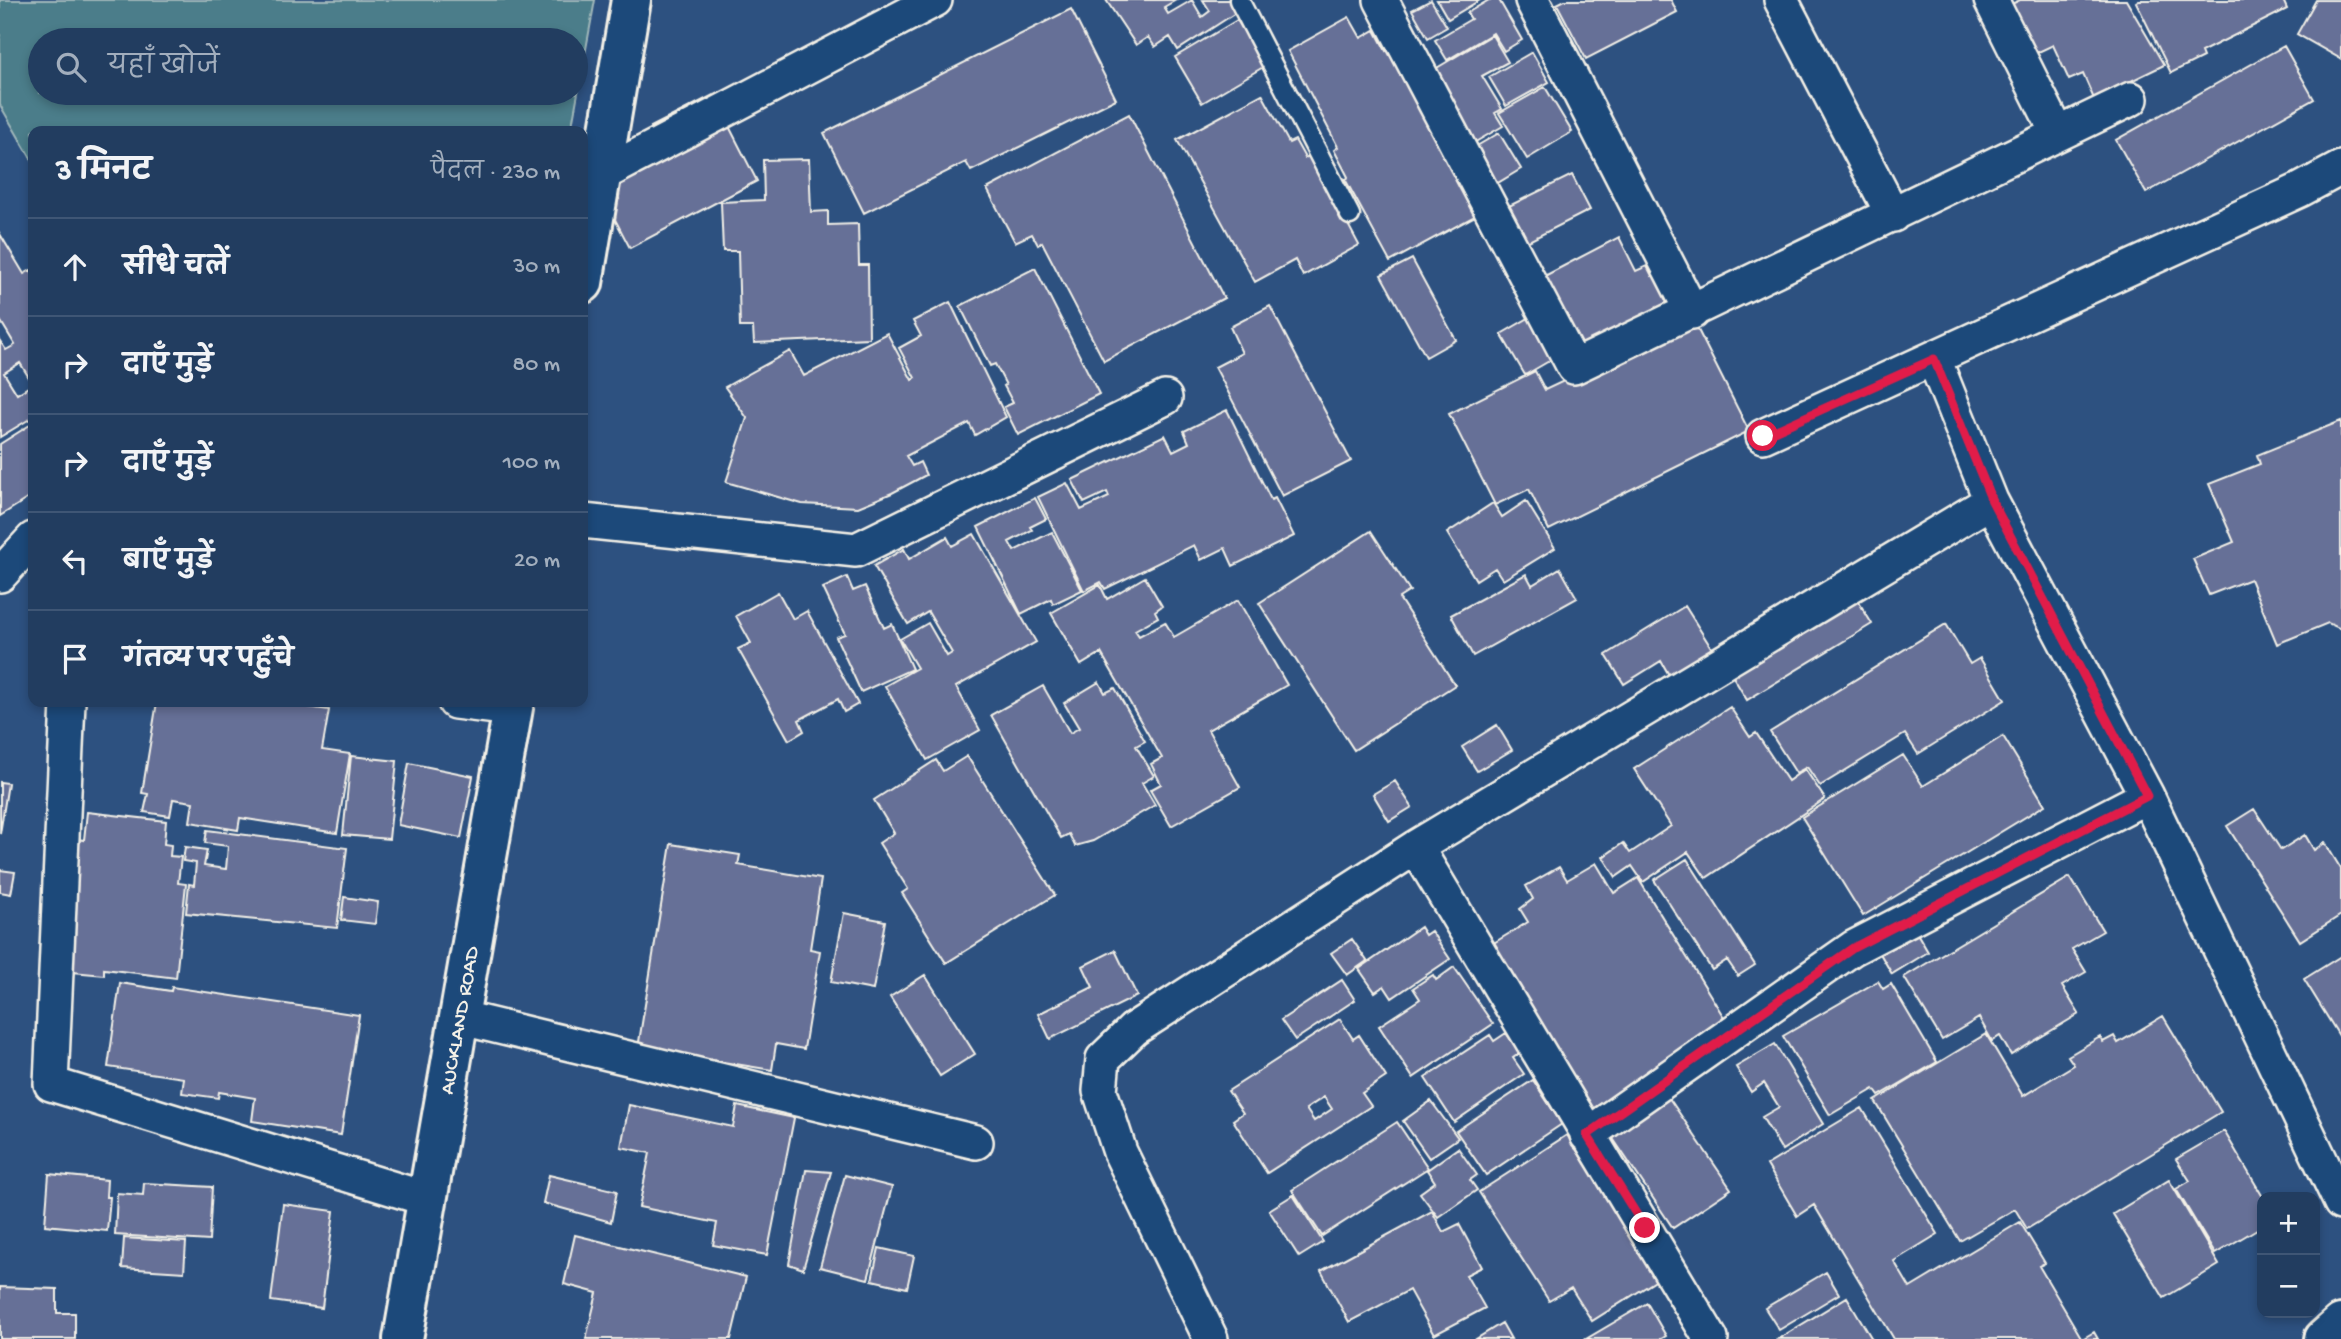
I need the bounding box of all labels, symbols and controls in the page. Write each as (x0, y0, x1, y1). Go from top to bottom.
search box (28, 28, 588, 105)
icon: search (52, 48, 90, 86)
text: यहाँ खोजें (108, 53, 219, 84)
text: 3 मिनट (56, 156, 152, 191)
text: पैदल · 230 m (431, 160, 560, 187)
icon: ahead (56, 248, 94, 286)
text: सीधे चलें (123, 254, 229, 285)
text: 30 m (513, 254, 560, 281)
icon: right (56, 346, 94, 384)
text: दाएँ मुड़ें (123, 352, 213, 383)
text: 80 m (513, 352, 560, 379)
route start (1747, 420, 1778, 451)
icon: right (56, 444, 94, 482)
text: दाएँ मुड़ें (123, 450, 213, 481)
text: 100 m (503, 450, 560, 477)
icon: left (56, 542, 94, 580)
text: बाएँ मुड़ें (123, 548, 214, 579)
text: 20 m (514, 548, 560, 575)
icon: arrive (56, 640, 94, 678)
text: गंतव्य पर पहुँचे (123, 646, 293, 677)
street label: AUCKLAND ROAD (436, 944, 487, 1096)
map controls (2257, 1192, 2320, 1318)
button: + (2257, 1192, 2320, 1255)
route end (1629, 1212, 1660, 1243)
button: − (2257, 1255, 2320, 1318)

